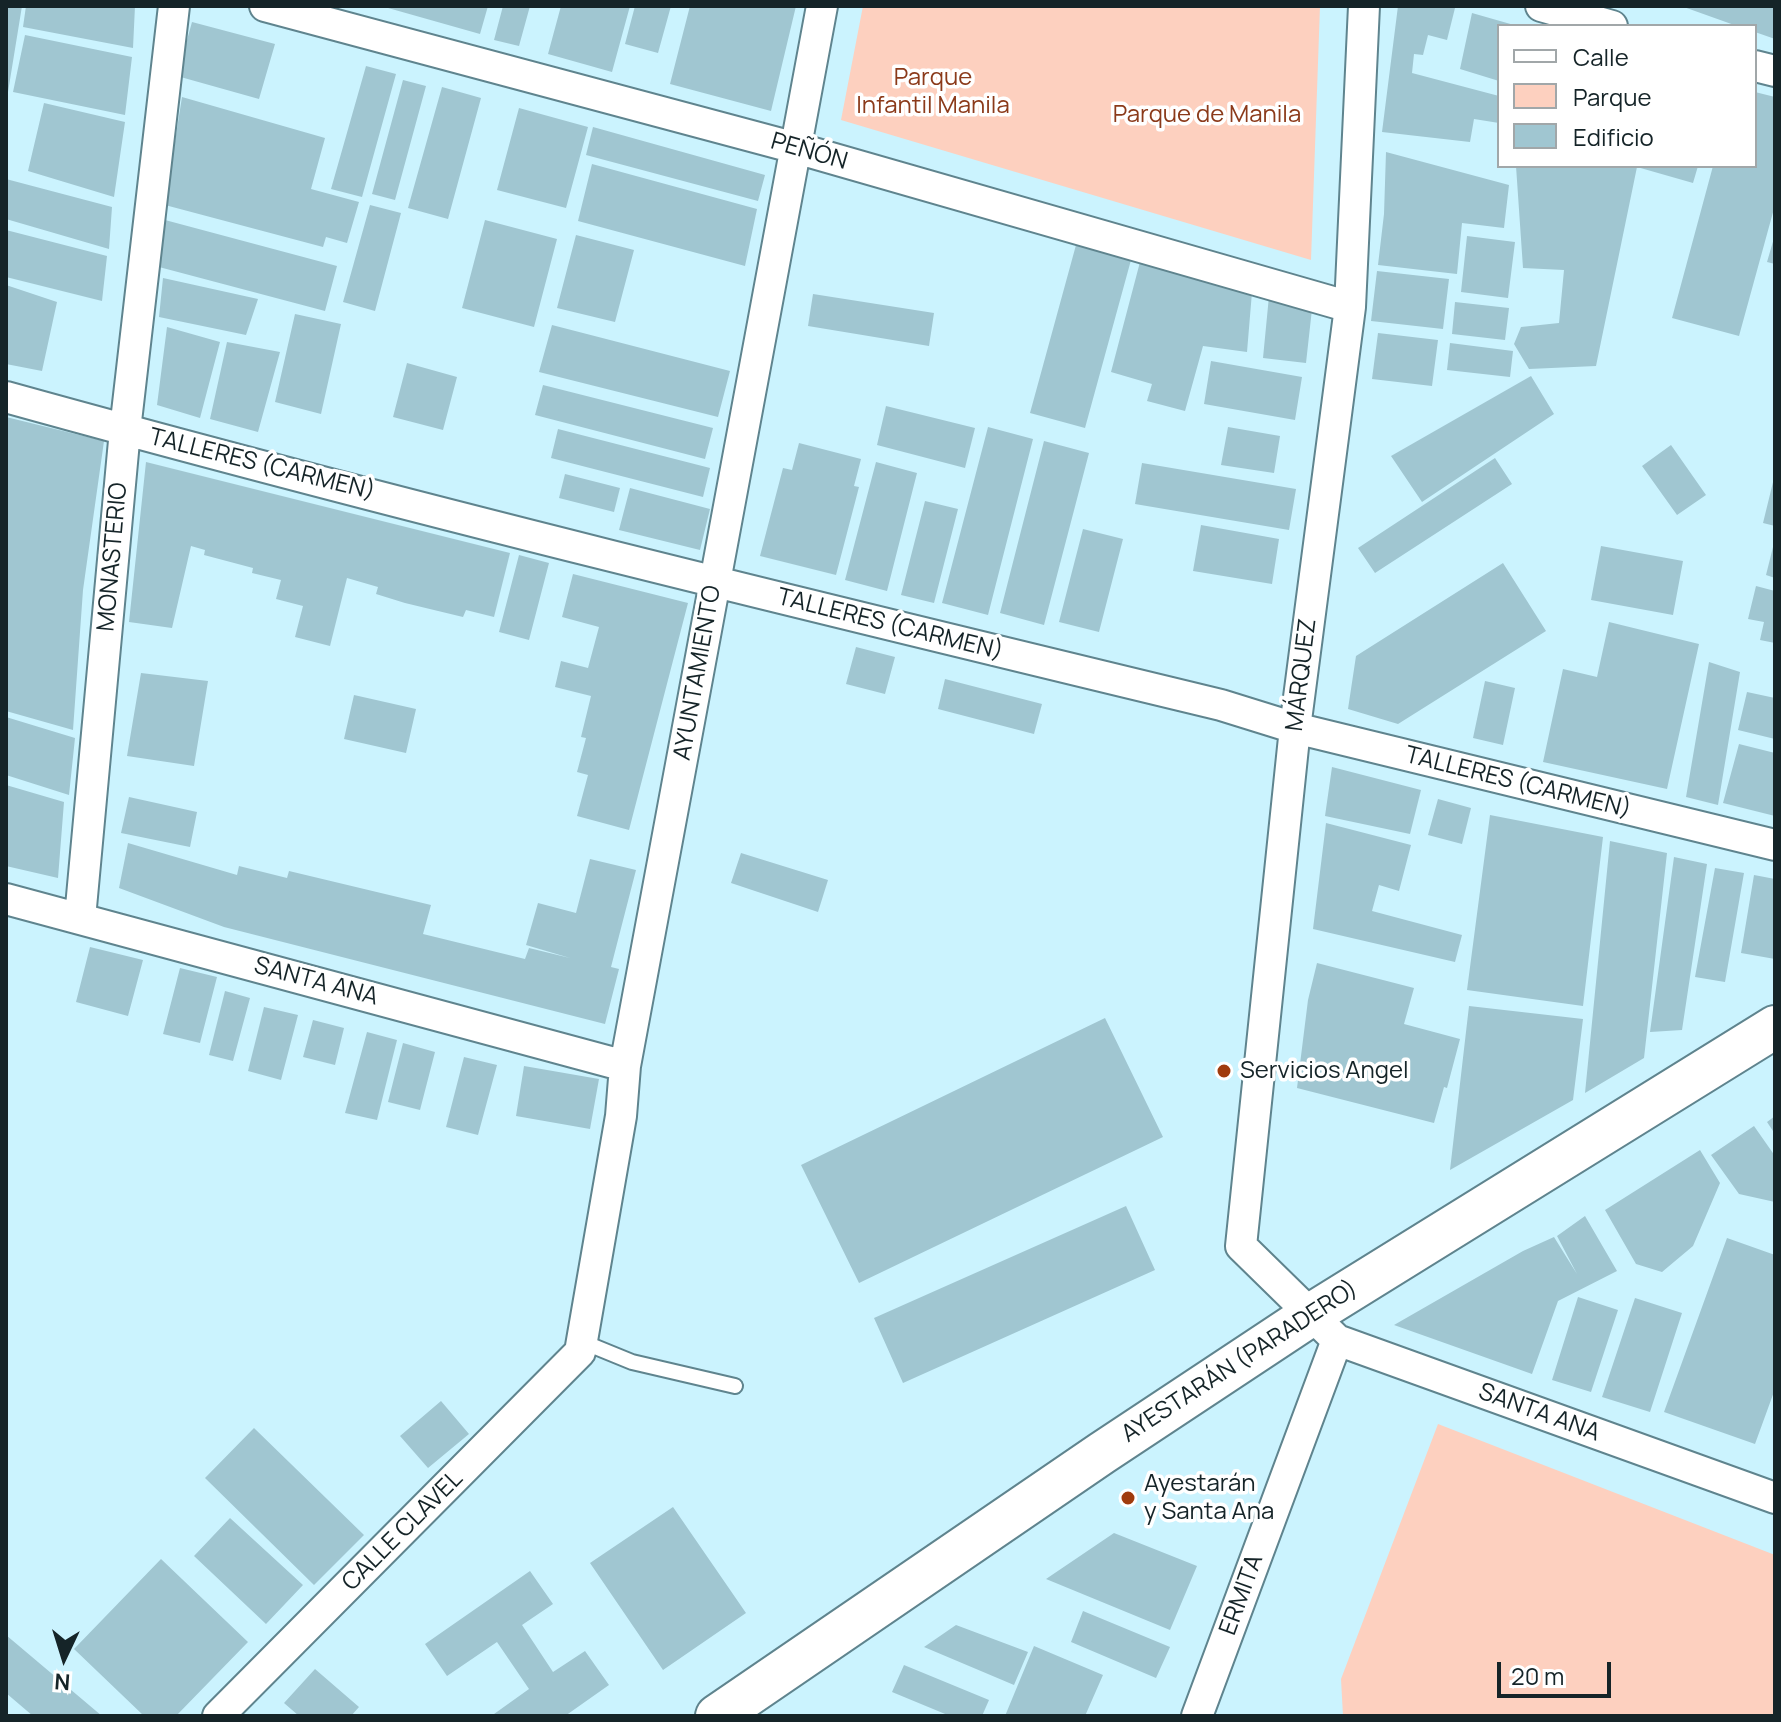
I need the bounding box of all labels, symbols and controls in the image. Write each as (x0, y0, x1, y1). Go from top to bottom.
legend (1497, 24, 1757, 168)
text: Calle (1573, 40, 1629, 73)
park label: Parque Infantil Manila (856, 64, 1010, 120)
text: Parque (1573, 80, 1651, 113)
park label: Parque de Manila (1113, 101, 1301, 129)
text: Edificio (1573, 120, 1654, 153)
street label: PEÑÓN (767, 127, 851, 177)
street label: TALLERES (CARMEN) (146, 423, 378, 507)
street label: MONASTERIO (92, 481, 134, 633)
street label: AYUNTAMIENTO (668, 583, 728, 763)
street label: TALLERES (CARMEN) (774, 583, 1006, 667)
street label: MÁRQUEZ (1281, 617, 1323, 733)
street label: TALLERES (CARMEN) (1402, 741, 1634, 825)
street label: SANTA ANA (251, 952, 381, 1012)
place label: Servicios Angel (1240, 1057, 1409, 1085)
marker: Servicios Angel (1215, 1062, 1233, 1080)
street label: AYESTARÁN (PARADERO) (1117, 1275, 1363, 1449)
street label: SANTA ANA (1474, 1378, 1604, 1448)
street label: CALLE CLAVEL (337, 1465, 469, 1597)
place label: Ayestarán y Santa Ana (1144, 1470, 1274, 1526)
marker: Ayestarán y Santa Ana (1119, 1489, 1137, 1507)
street label: ERMITA (1214, 1551, 1270, 1639)
north arrow (24, 1618, 104, 1698)
scale bar (1501, 1646, 1615, 1696)
text: 20 m (1511, 1659, 1564, 1692)
text: N (53, 1666, 71, 1697)

